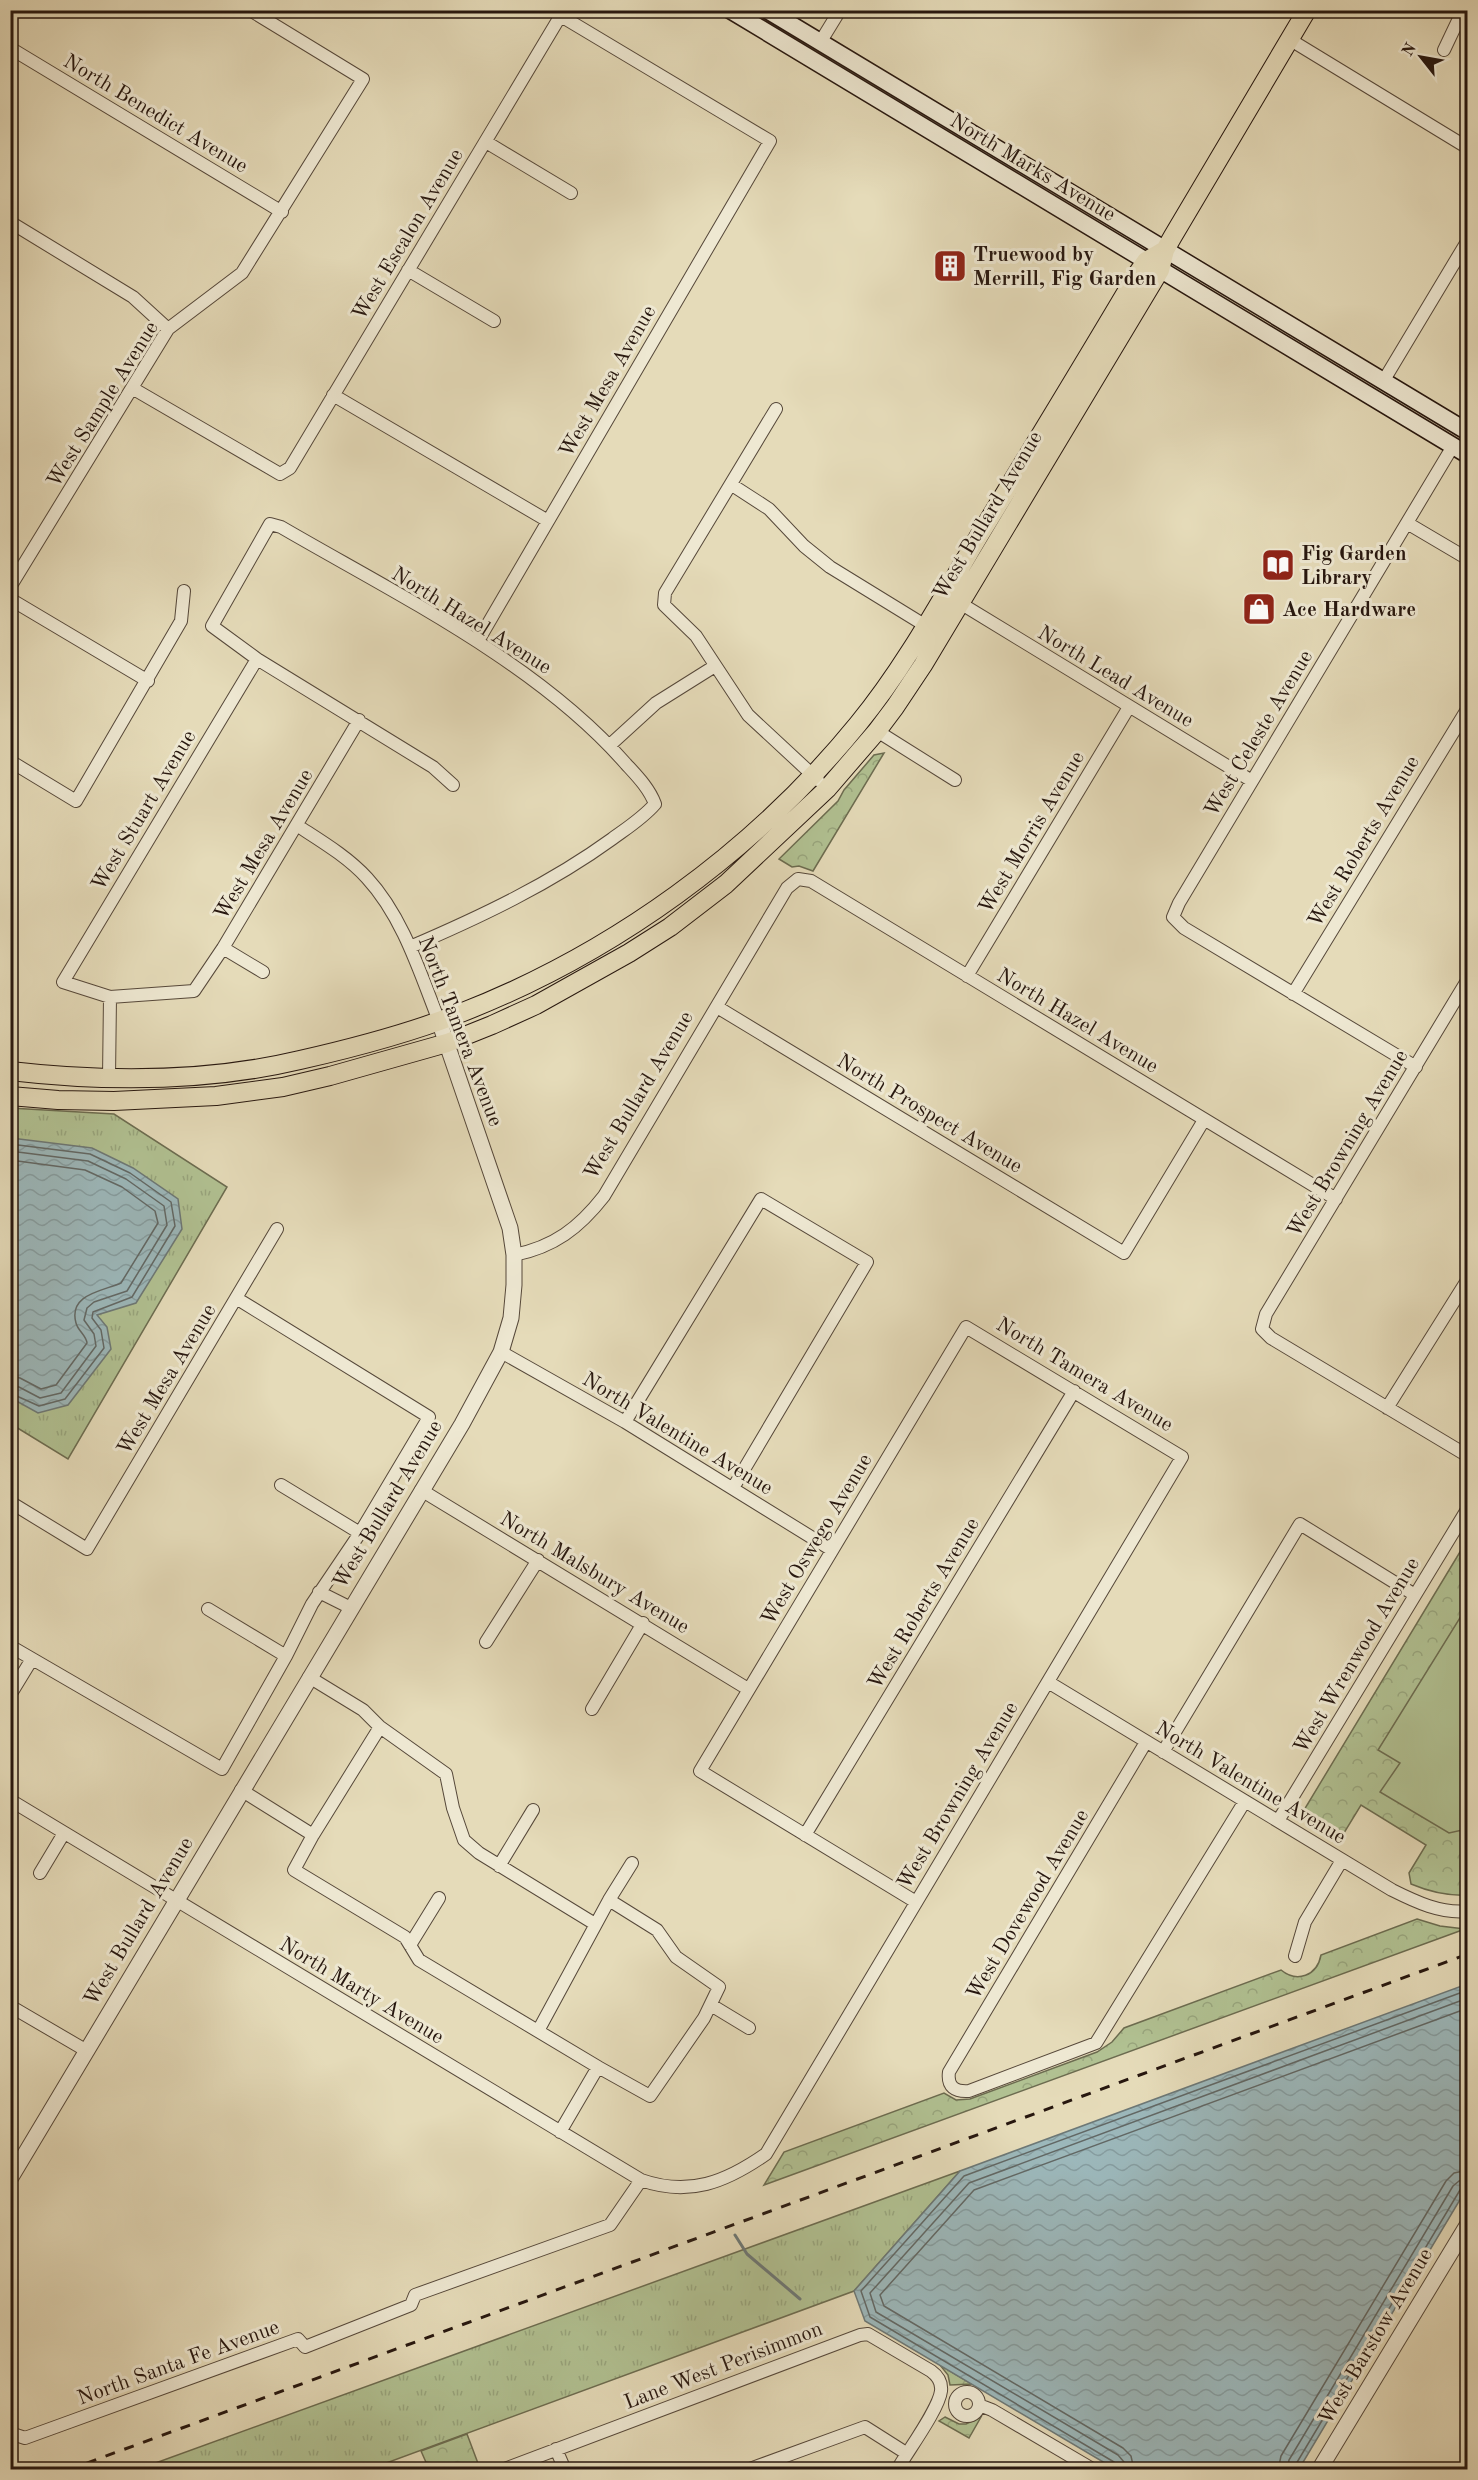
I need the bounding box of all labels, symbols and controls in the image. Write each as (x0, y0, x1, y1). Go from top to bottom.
north arrow (1391, 27, 1451, 87)
text: N (1400, 40, 1420, 60)
street label: North Benedict Avenue (60, 51, 251, 178)
street label: North Marks Avenue (946, 111, 1119, 226)
street label: West Escalon Avenue (349, 146, 468, 324)
place label: Truewood by Merrill, Fig Garden (973, 245, 1156, 290)
building icon: Truewood by Merrill, Fig Garden (932, 248, 968, 284)
street label: West Mesa Avenue (556, 302, 660, 461)
street label: West Sample Avenue (44, 318, 163, 491)
street label: West Bullard Avenue (930, 428, 1047, 603)
place label: Fig Garden Library (1301, 544, 1407, 589)
library icon: Fig Garden Library (1260, 547, 1296, 583)
street label: North Hazel Avenue (388, 564, 555, 679)
shop icon: Ace Hardware (1241, 591, 1277, 627)
place label: Ace Hardware (1282, 600, 1416, 621)
street label: North Lead Avenue (1034, 623, 1197, 732)
street label: West Celeste Avenue (1201, 647, 1317, 821)
street label: West Stuart Avenue (88, 727, 200, 895)
street label: West Morris Avenue (976, 748, 1089, 917)
street label: West Roberts Avenue (1305, 752, 1424, 931)
street label: West Mesa Avenue (211, 766, 318, 924)
street label: North Tamera Avenue (414, 933, 506, 1130)
street label: North Hazel Avenue (993, 965, 1161, 1078)
street label: West Bullard Avenue (581, 1008, 698, 1183)
street label: West Browning Avenue (1284, 1047, 1412, 1241)
street label: North Prospect Avenue (833, 1051, 1025, 1178)
street label: West Mesa Avenue (114, 1301, 221, 1459)
street label: North Tamera Avenue (992, 1314, 1176, 1436)
street label: North Valentine Avenue (578, 1369, 776, 1499)
street label: West Bullard Avenue (330, 1417, 447, 1592)
street label: West Oswego Avenue (758, 1451, 877, 1629)
street label: North Malsbury Avenue (496, 1508, 693, 1638)
street label: West Roberts Avenue (865, 1514, 984, 1693)
street label: West Wrenwood Avenue (1291, 1554, 1424, 1757)
street label: West Browning Avenue (894, 1699, 1022, 1893)
street label: North Valentine Avenue (1151, 1718, 1349, 1848)
street label: West Dovewood Avenue (963, 1806, 1093, 2004)
street label: West Bullard Avenue (81, 1834, 198, 2009)
street label: North Marty Avenue (275, 1934, 447, 2049)
street label: West Barstow Avenue (1315, 2245, 1437, 2428)
street label: North Santa Fe Avenue (75, 2317, 282, 2410)
street label: Lane West Perisimmon (621, 2319, 826, 2414)

